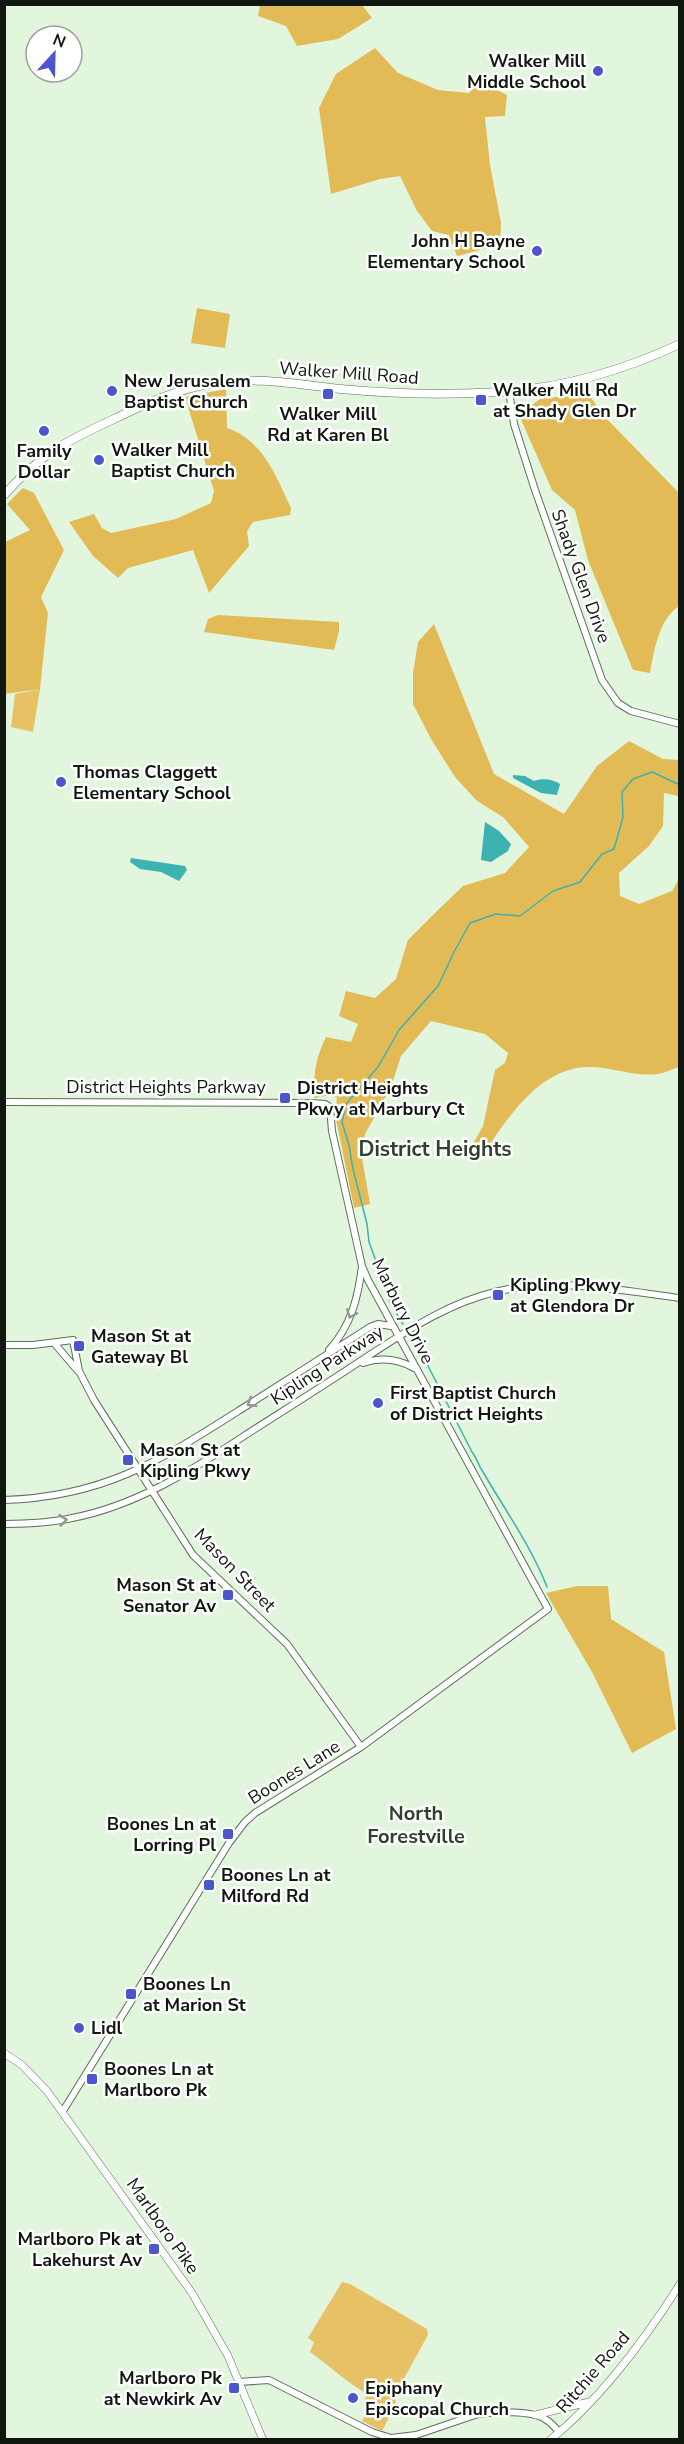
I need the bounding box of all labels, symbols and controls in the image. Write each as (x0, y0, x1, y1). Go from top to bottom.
north arrow (24, 24, 84, 84)
text: N (50, 29, 69, 53)
place label: Walker Mill Middle School (467, 49, 586, 94)
marker: Walker Mill Middle School (591, 64, 605, 78)
place label: John H Bayne Elementary School (367, 229, 525, 274)
marker: John H Bayne Elementary School (530, 244, 544, 258)
street label: Walker Mill Road (278, 356, 420, 390)
place label: New Jerusalem Baptist Church (124, 369, 251, 414)
place label: Walker Mill Rd at Shady Glen Dr (493, 378, 636, 423)
marker: New Jerusalem Baptist Church (105, 384, 119, 398)
marker: Walker Mill Rd at Karen Bl (321, 387, 335, 401)
marker: Walker Mill Rd at Shady Glen Dr (474, 393, 488, 407)
place label: Walker Mill Rd at Karen Bl (267, 402, 389, 447)
marker: Family Dollar (37, 424, 51, 438)
place label: Walker Mill Baptist Church (111, 438, 235, 483)
place label: Family Dollar (17, 439, 72, 484)
marker: Walker Mill Baptist Church (92, 453, 106, 467)
street label: Shady Glen Drive (546, 506, 616, 646)
place label: Thomas Claggett Elementary School (73, 760, 231, 805)
marker: Thomas Claggett Elementary School (54, 775, 68, 789)
street label: District Heights Parkway (66, 1075, 266, 1099)
place label: District Heights Pkwy at Marbury Ct (297, 1076, 465, 1121)
marker: District Heights Pkwy at Marbury Ct (278, 1091, 292, 1105)
district label: District Heights (358, 1135, 512, 1163)
street label: Marbury Drive (366, 1254, 440, 1368)
place label: Kipling Pkwy at Glendora Dr (510, 1273, 634, 1318)
marker: Kipling Pkwy at Glendora Dr (491, 1288, 505, 1302)
one-way arrow (346, 1308, 358, 1319)
street label: Kipling Parkway (266, 1319, 389, 1411)
place label: Mason St at Gateway Bl (91, 1324, 191, 1369)
marker: Mason St at Gateway Bl (72, 1339, 86, 1353)
place label: First Baptist Church of District Heights (390, 1381, 556, 1426)
one-way arrow (246, 1396, 257, 1407)
marker: First Baptist Church of District Heights (371, 1396, 385, 1410)
place label: Mason St at Kipling Pkwy (140, 1438, 251, 1483)
marker: Mason St at Kipling Pkwy (121, 1453, 135, 1467)
one-way arrow (58, 1514, 67, 1526)
street label: Mason Street (189, 1523, 281, 1618)
place label: Mason St at Senator Av (116, 1573, 216, 1618)
marker: Mason St at Senator Av (221, 1588, 235, 1602)
street label: Boones Lane (243, 1734, 345, 1810)
district label: North Forestville (367, 1800, 465, 1850)
place label: Boones Ln at Lorring Pl (107, 1812, 216, 1857)
marker: Boones Ln at Lorring Pl (221, 1827, 235, 1841)
place label: Boones Ln at Milford Rd (221, 1863, 330, 1908)
marker: Boones Ln at Milford Rd (202, 1878, 216, 1892)
place label: Boones Ln at Marion St (143, 1972, 246, 2017)
marker: Boones Ln at Marion St (124, 1987, 138, 2001)
place label: Lidl (91, 2016, 123, 2040)
marker: Lidl (72, 2021, 86, 2035)
place label: Boones Ln at Marlboro Pk (104, 2057, 213, 2102)
marker: Boones Ln at Marlboro Pk (85, 2072, 99, 2086)
street label: Marlboro Pike (121, 2173, 205, 2279)
place label: Marlboro Pk at Lakehurst Av (17, 2227, 143, 2272)
marker: Marlboro Pk at Lakehurst Av (147, 2242, 161, 2256)
street label: Ritchie Road (551, 2326, 635, 2418)
place label: Marlboro Pk at Newkirk Av (104, 2366, 223, 2411)
place label: Epiphany Episcopal Church (365, 2376, 509, 2421)
marker: Marlboro Pk at Newkirk Av (227, 2381, 241, 2395)
marker: Epiphany Episcopal Church (346, 2391, 360, 2405)

